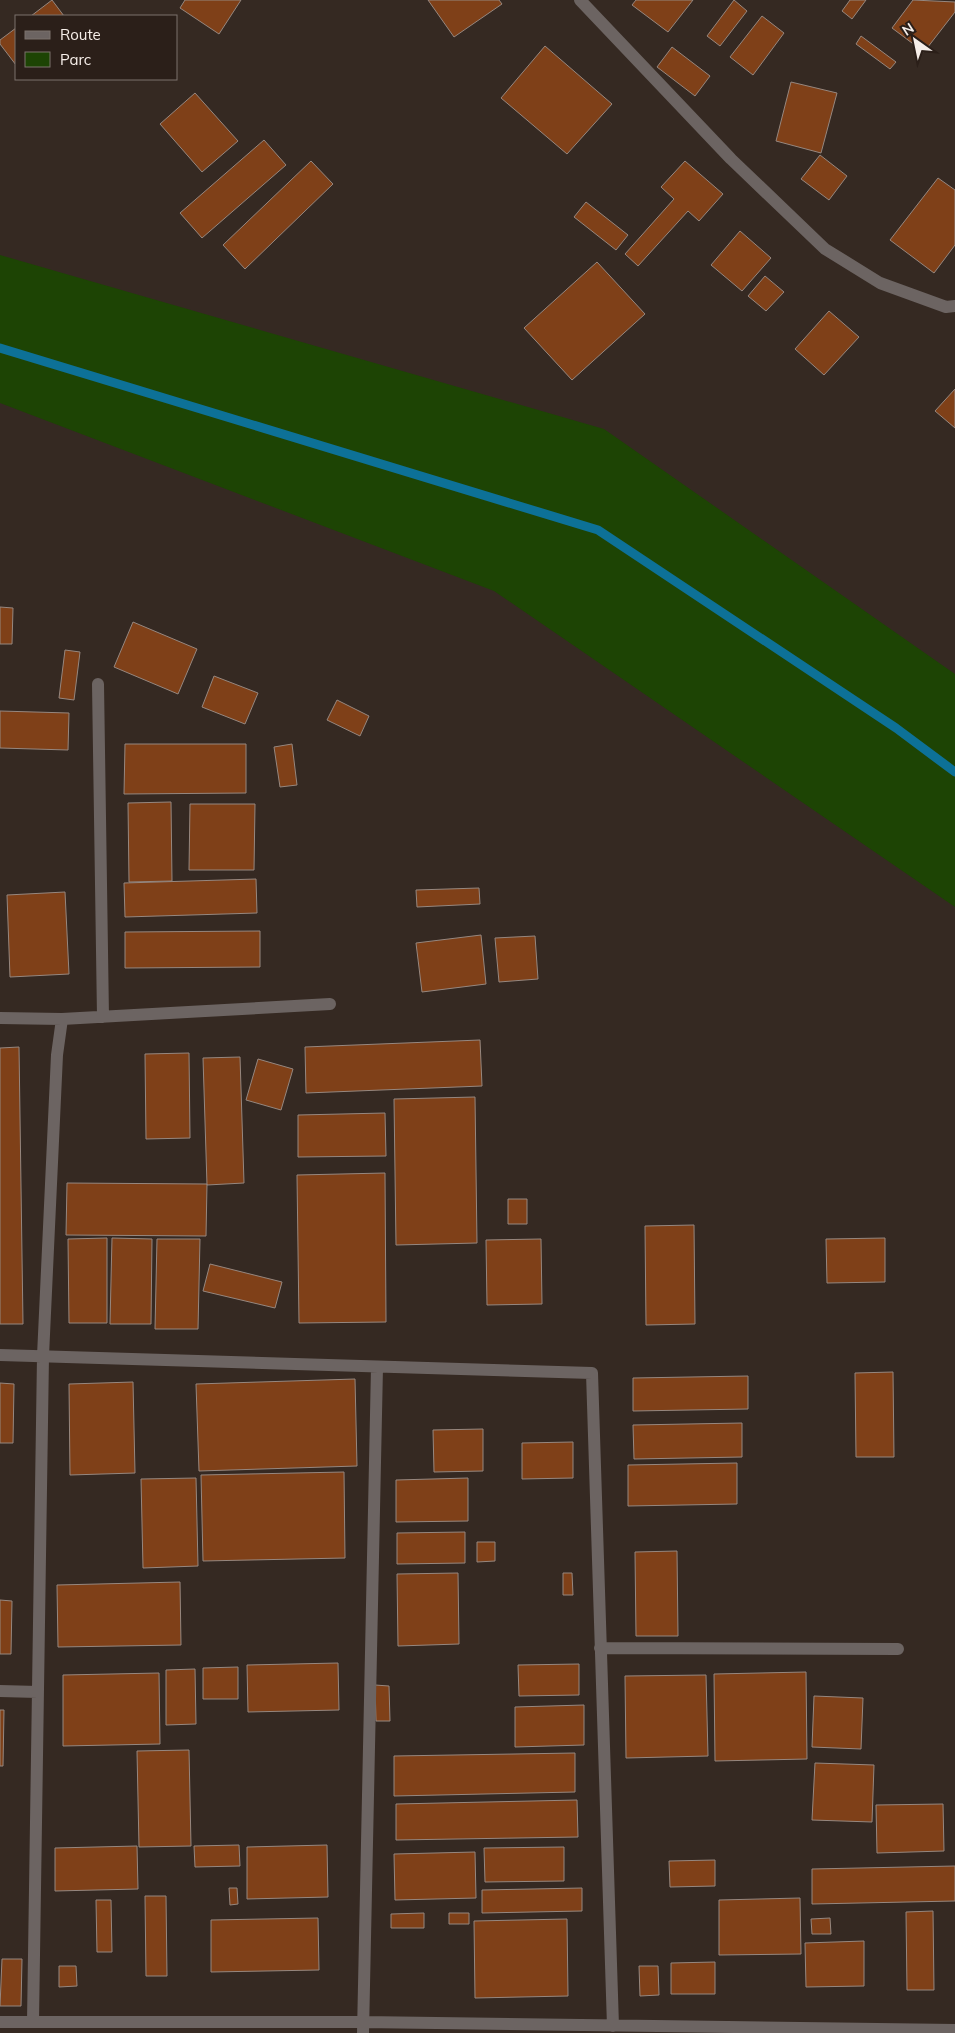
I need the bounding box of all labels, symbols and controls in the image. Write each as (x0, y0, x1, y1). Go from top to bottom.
legend (15, 15, 178, 80)
north arrow (890, 15, 940, 65)
text: N (899, 19, 917, 40)
text: Route (60, 25, 101, 44)
text: Parc (60, 50, 91, 69)

